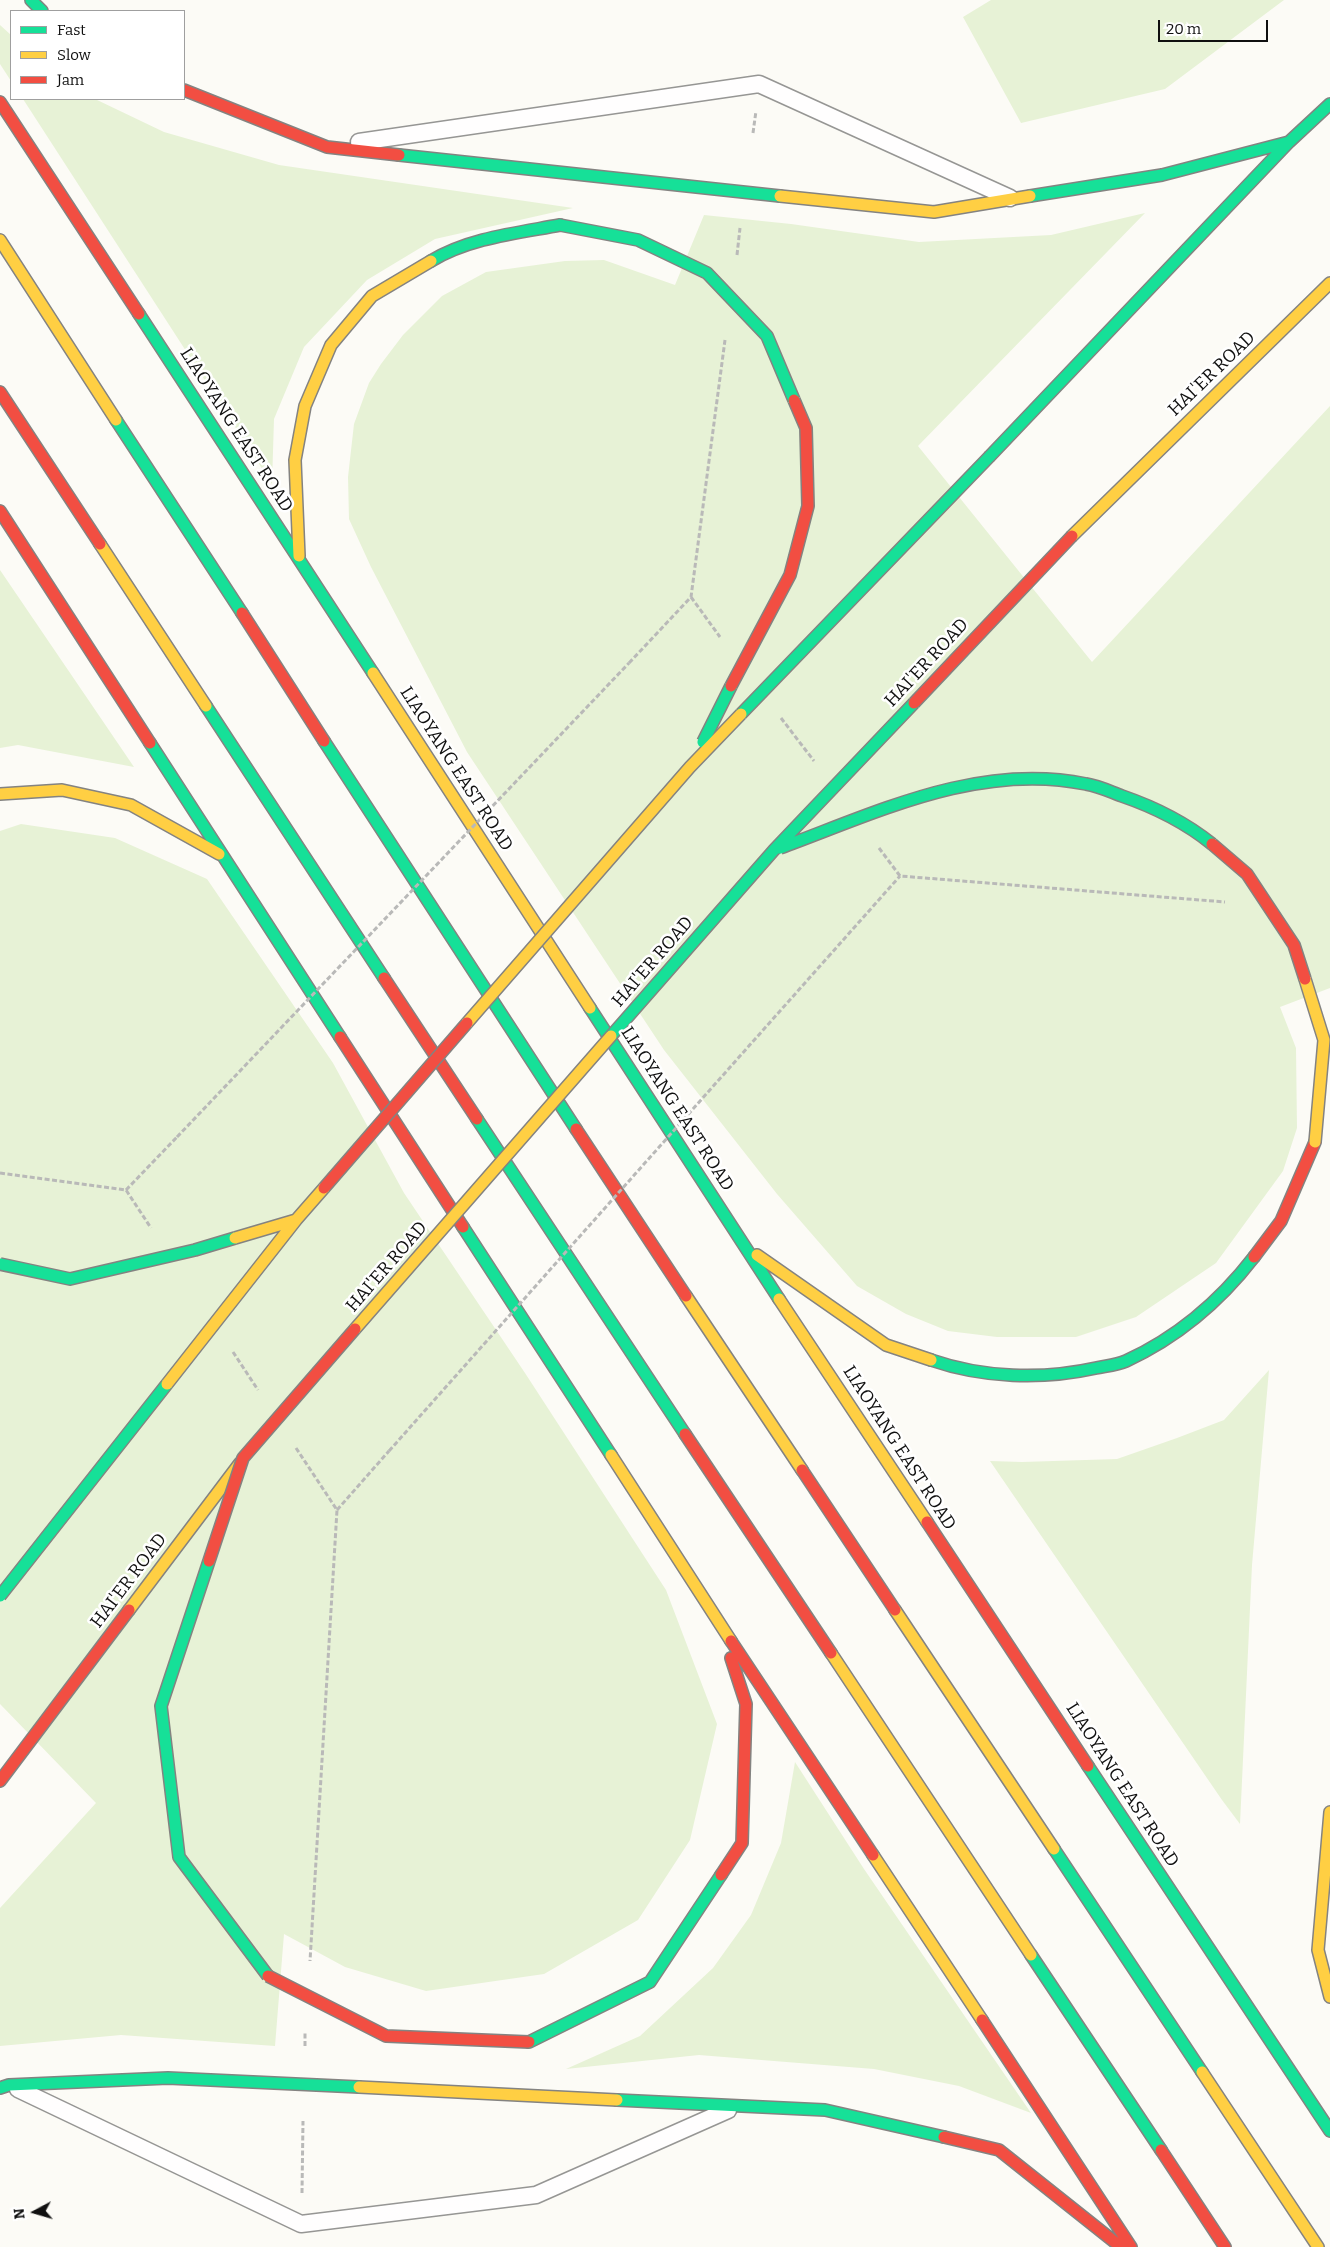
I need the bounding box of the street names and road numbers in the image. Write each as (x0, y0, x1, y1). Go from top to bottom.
street label: HAI'ER ROAD (1164, 327, 1260, 421)
street label: LIAOYANG EAST ROAD (175, 344, 297, 516)
street label: HAI'ER ROAD (881, 614, 973, 712)
street label: LIAOYANG EAST ROAD (395, 683, 517, 855)
street label: HAI'ER ROAD (608, 912, 698, 1012)
street label: LIAOYANG EAST ROAD (616, 1023, 738, 1195)
street label: HAI'ER ROAD (342, 1217, 432, 1317)
street label: LIAOYANG EAST ROAD (838, 1362, 960, 1534)
street label: HAI'ER ROAD (86, 1529, 172, 1633)
street label: LIAOYANG EAST ROAD (1061, 1699, 1183, 1871)

